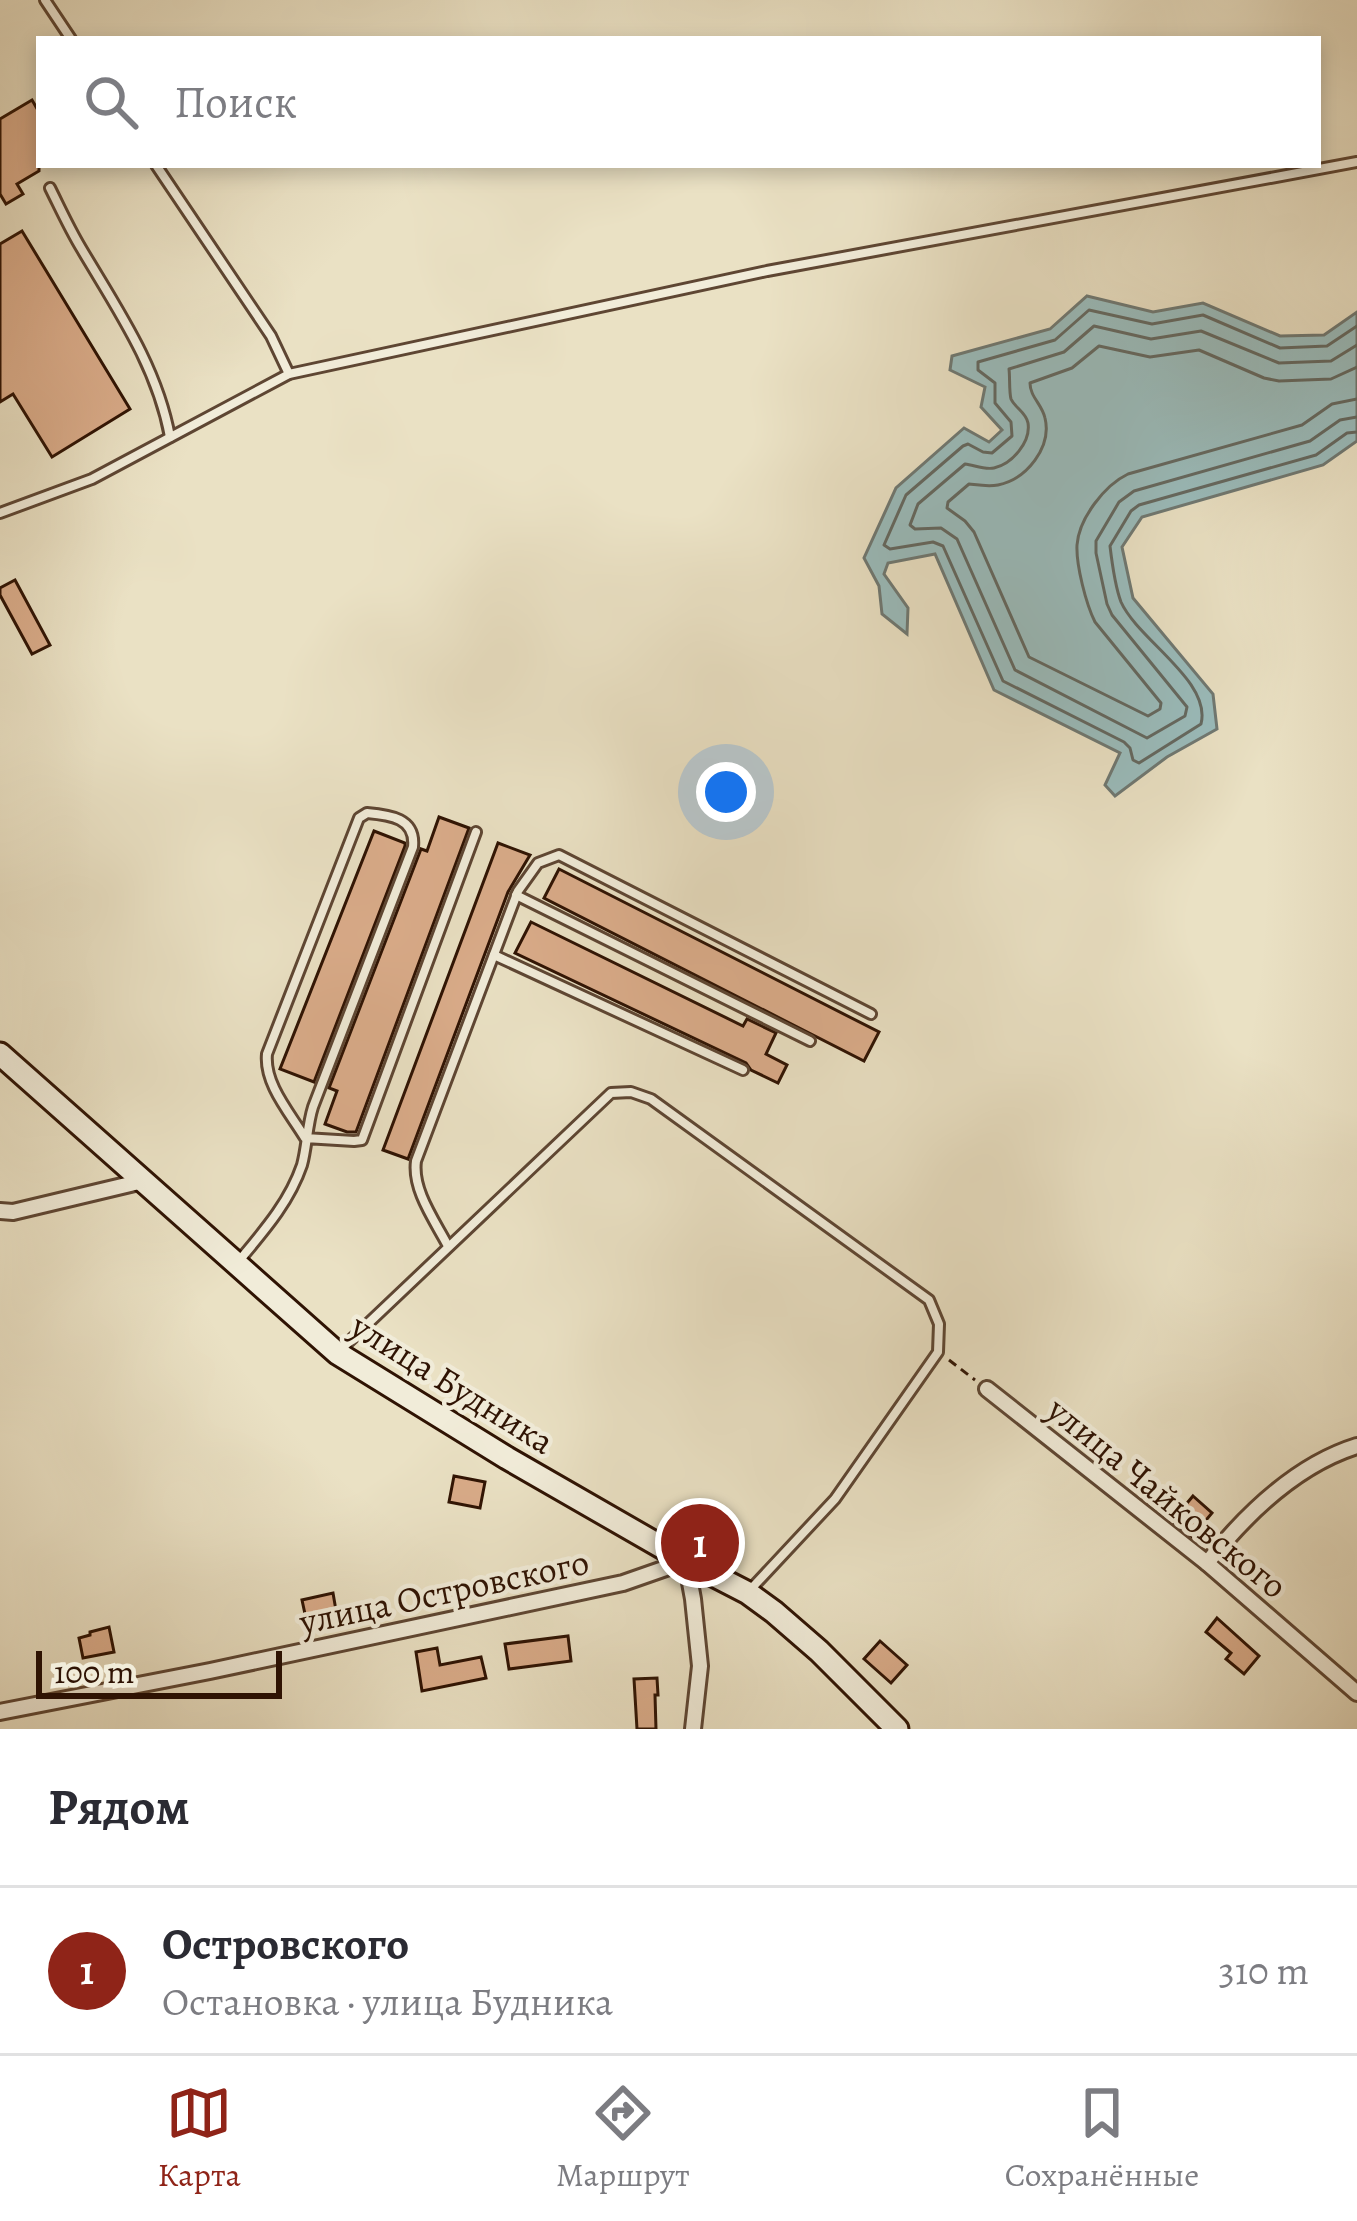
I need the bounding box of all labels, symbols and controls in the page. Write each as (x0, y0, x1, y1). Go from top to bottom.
search box (36, 36, 1321, 168)
icon: search (78, 69, 144, 135)
text: Поиск (174, 71, 297, 133)
your location (696, 762, 756, 822)
street label: улица Будника (341, 1301, 564, 1466)
street label: улица Чайковского (1037, 1385, 1298, 1610)
pin: 1 (661, 1498, 739, 1588)
street label: улица Островского (294, 1537, 593, 1646)
scale bar (36, 1645, 282, 1698)
text: 100 m (54, 1649, 134, 1694)
text: Рядом (48, 1772, 190, 1842)
text: Островского (162, 1913, 409, 1975)
text: 1 (80, 1944, 94, 1997)
text: 310 m (1218, 1944, 1309, 1997)
text: Остановка · улица Будника (162, 1975, 613, 2028)
tab: Карта (158, 2080, 241, 2197)
tab: Маршрут (556, 2080, 690, 2197)
tab: Сохранённые (1005, 2080, 1199, 2197)

